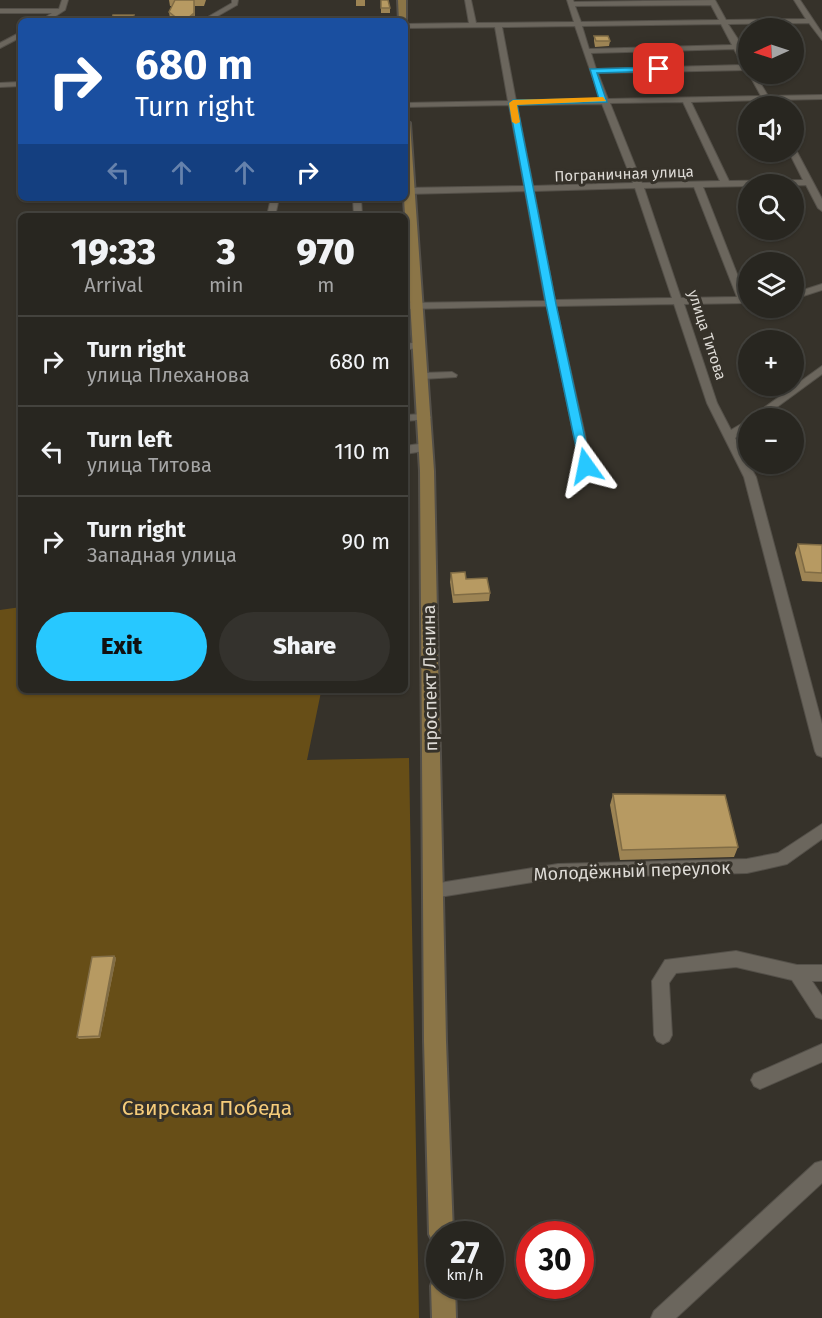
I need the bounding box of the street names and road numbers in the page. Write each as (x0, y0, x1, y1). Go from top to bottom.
street label: Пограничная улица (554, 163, 694, 185)
street label: улица Титова (684, 288, 730, 382)
street label: проспект Ленина (418, 604, 442, 752)
street label: Молодёжный переулок (533, 857, 731, 885)

